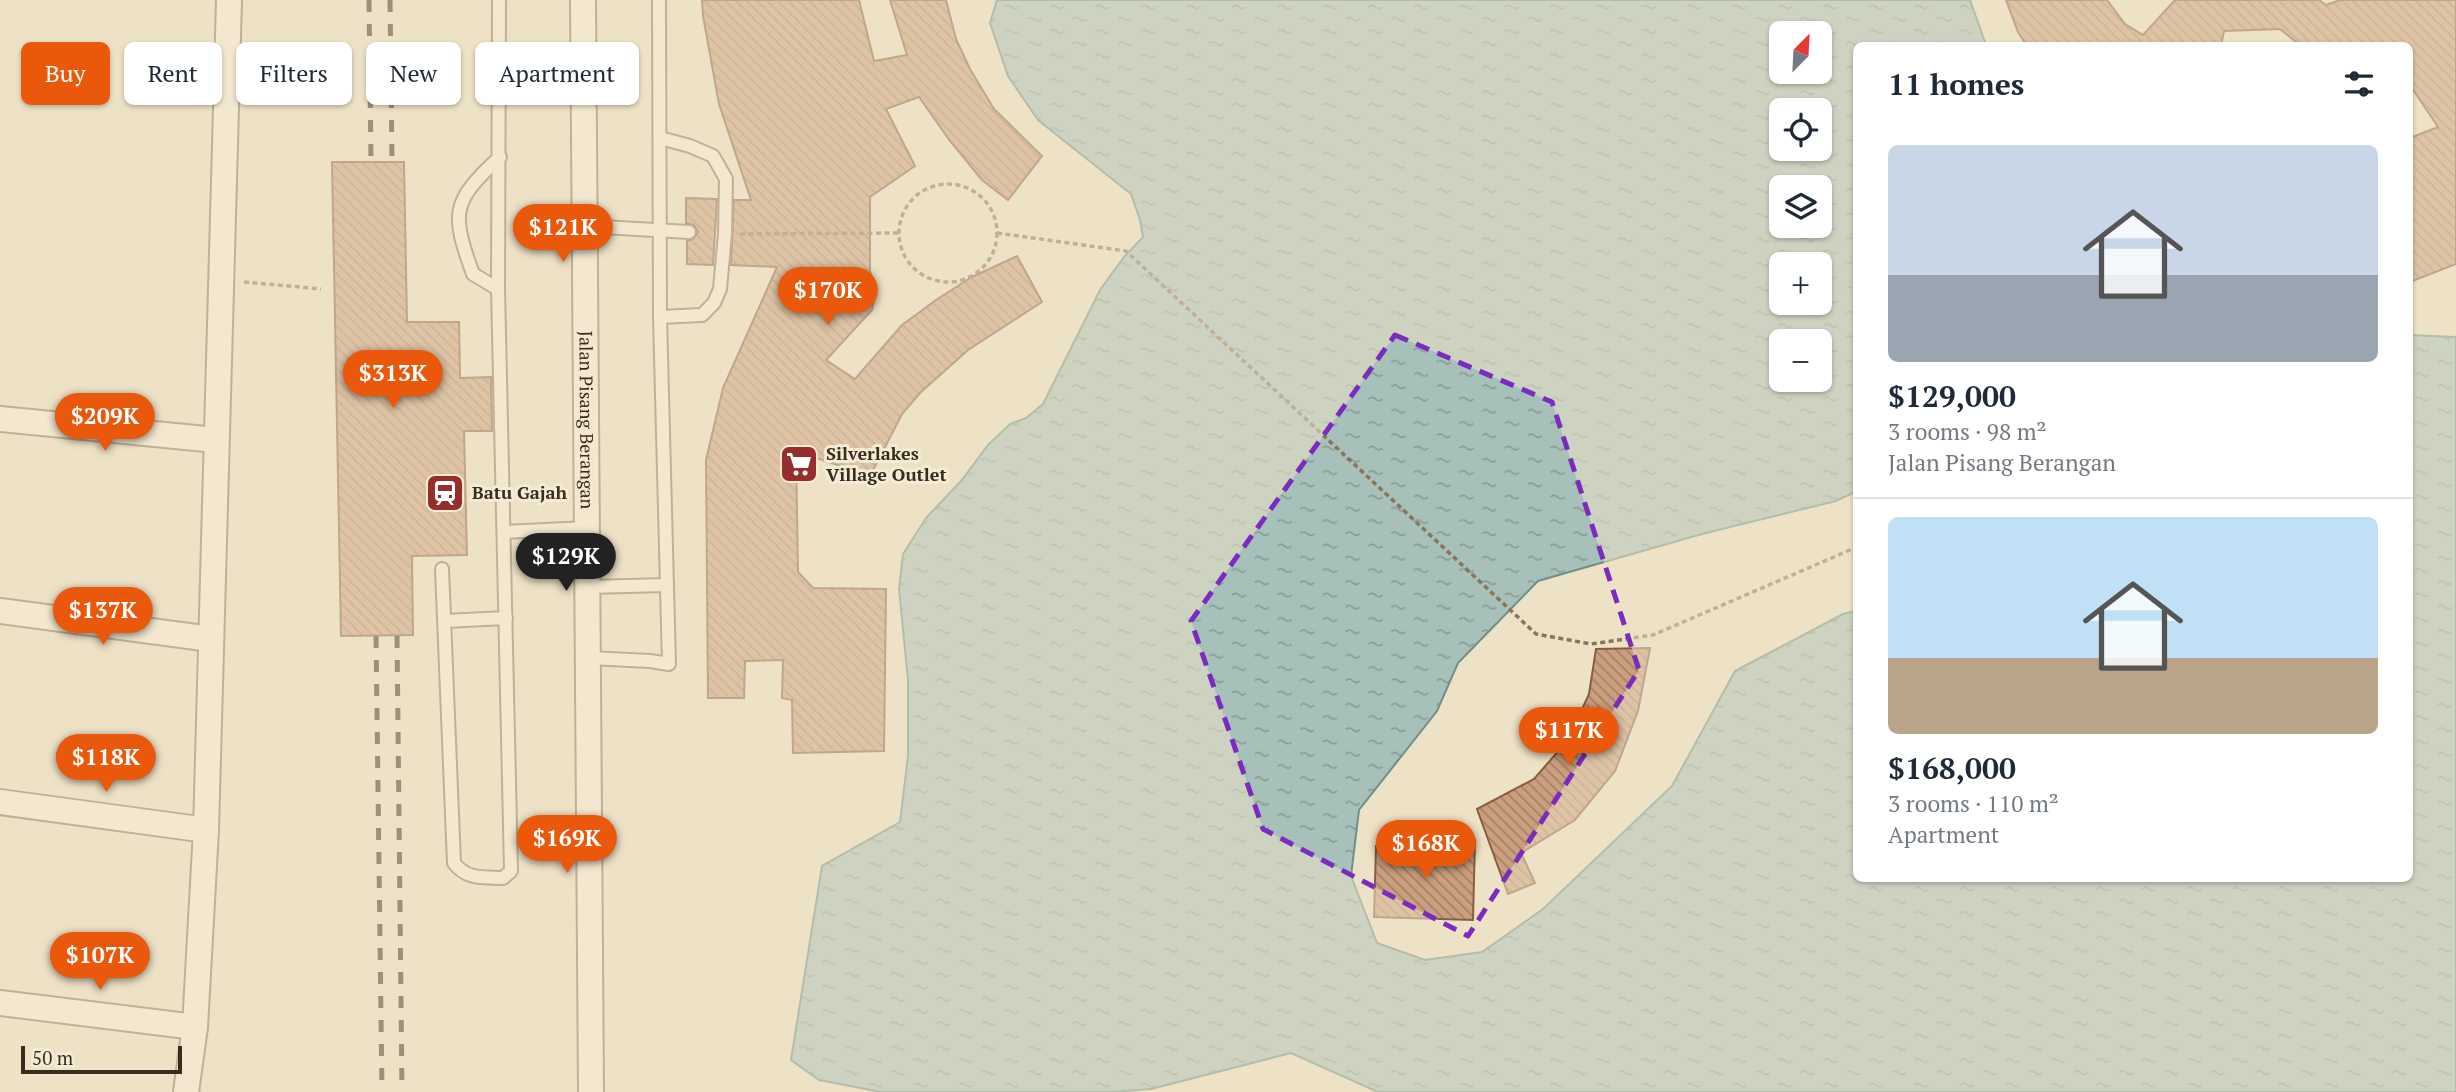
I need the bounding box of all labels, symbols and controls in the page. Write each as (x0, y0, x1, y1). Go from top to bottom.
north arrow (1769, 21, 1832, 84)
map controls (1769, 21, 1832, 392)
chip: Buy (21, 42, 110, 105)
chip: Rent (124, 42, 222, 105)
chip: Filters (236, 42, 352, 105)
chip: New (366, 42, 461, 105)
chip: Apartment (475, 42, 639, 105)
text: 11 homes (1888, 64, 2024, 104)
icon: filters (2340, 65, 2378, 103)
button: locate (1769, 98, 1832, 161)
button: layers (1769, 175, 1832, 238)
icon: home (2070, 191, 2196, 317)
pin: $121K (514, 204, 612, 264)
text: $121K (529, 211, 597, 242)
button: + (1769, 252, 1832, 315)
pin: $170K (779, 268, 877, 327)
text: $170K (794, 274, 862, 305)
button: − (1769, 329, 1832, 392)
street label: Jalan Pisang Berangan (574, 331, 600, 510)
pin: $313K (344, 350, 442, 410)
text: $313K (359, 357, 427, 388)
text: $129,000 (1888, 376, 2016, 416)
pin: $209K (56, 393, 154, 453)
text: $209K (71, 400, 139, 431)
text: 3 rooms · 98 m² (1888, 416, 2047, 447)
place label: Silverlakes Village Outlet (826, 441, 947, 486)
supermarket icon: Silverlakes Village Outlet (778, 443, 820, 485)
text: Jalan Pisang Berangan (1888, 447, 2116, 478)
station icon: Batu Gajah (424, 472, 466, 514)
place label: Batu Gajah (472, 480, 568, 504)
pin: $129K (517, 534, 615, 593)
text: $129K (532, 540, 600, 571)
icon: home (2070, 563, 2196, 689)
pin: $137K (54, 588, 152, 647)
text: $137K (69, 594, 137, 625)
pin: $117K (1520, 708, 1618, 767)
text: $117K (1535, 714, 1603, 745)
pin: $118K (57, 734, 155, 794)
text: $118K (72, 741, 140, 772)
text: $168,000 (1888, 748, 2016, 788)
text: 3 rooms · 110 m² (1888, 788, 2059, 819)
pin: $169K (518, 816, 616, 875)
text: Apartment (1888, 819, 1999, 850)
pin: $168K (1377, 820, 1475, 880)
text: $169K (533, 822, 601, 853)
text: $168K (1392, 827, 1460, 858)
pin: $107K (51, 932, 149, 992)
text: $107K (66, 939, 134, 970)
scale bar (21, 1043, 182, 1075)
text: 50 m (32, 1045, 73, 1070)

